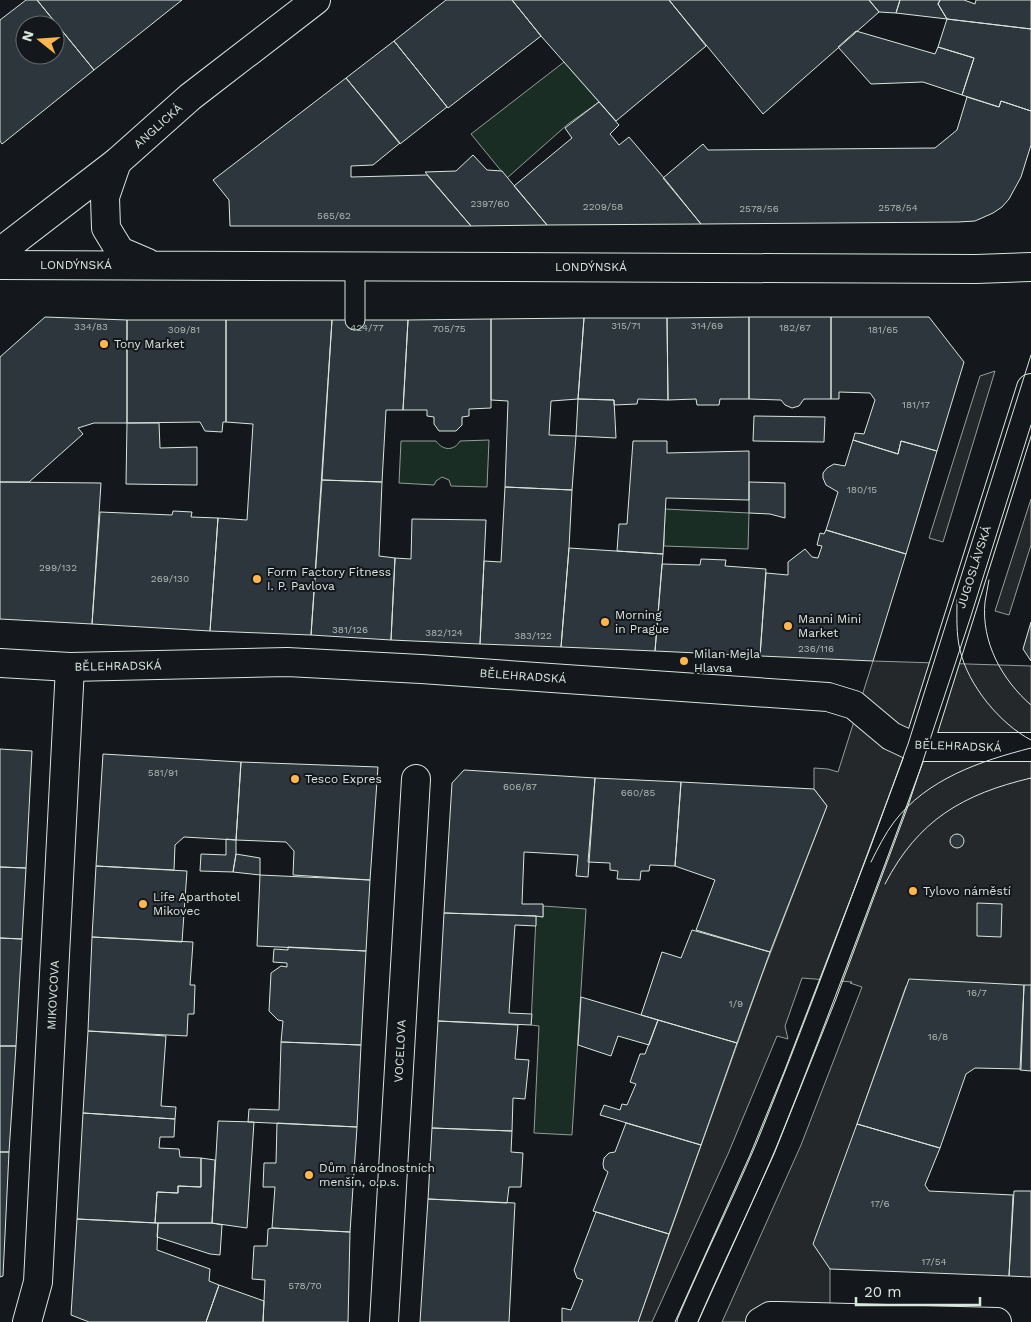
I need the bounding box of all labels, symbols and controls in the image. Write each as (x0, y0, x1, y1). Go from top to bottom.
north arrow (15, 15, 65, 65)
text: N (18, 29, 37, 43)
street label: ANGLICKÁ (131, 101, 185, 151)
house number: 2397/60 (470, 198, 510, 209)
house number: 2209/58 (583, 201, 623, 212)
house number: 2578/54 (878, 202, 918, 213)
house number: 2578/56 (739, 203, 779, 214)
house number: 565/62 (317, 210, 351, 221)
street label: LONDÝNSKÁ (40, 258, 112, 272)
street label: LONDÝNSKÁ (555, 260, 627, 274)
house number: 315/71 (611, 320, 641, 331)
house number: 314/69 (691, 320, 723, 331)
house number: 334/83 (74, 321, 108, 332)
house number: 424/77 (350, 322, 384, 333)
house number: 182/67 (779, 322, 811, 333)
house number: 705/75 (432, 323, 466, 334)
house number: 309/81 (168, 324, 200, 335)
house number: 181/65 (868, 324, 898, 335)
place label: Tony Market (114, 337, 185, 351)
marker: Tony Market (98, 338, 110, 350)
house number: 181/17 (902, 399, 930, 410)
house number: 180/15 (847, 484, 877, 495)
street label: JUGOSLÁVSKÁ (954, 524, 994, 610)
house number: 299/132 (39, 562, 77, 573)
place label: Form Factory Fitness I. P. Pavlova (267, 565, 391, 593)
house number: 269/130 (151, 573, 189, 584)
marker: Form Factory Fitness I. P. Pavlova (251, 573, 263, 585)
place label: Morning in Prague (615, 608, 669, 636)
place label: Manni Mini Market (798, 612, 861, 640)
marker: Morning in Prague (599, 616, 611, 628)
marker: Manni Mini Market (782, 620, 794, 632)
house number: 381/126 (332, 624, 368, 635)
house number: 382/124 (425, 627, 463, 638)
house number: 383/122 (514, 630, 552, 641)
house number: 236/116 (798, 643, 834, 654)
place label: Milan Mejla Hlavsa (694, 647, 760, 675)
marker: Milan Mejla Hlavsa (678, 655, 690, 667)
street label: BĚLEHRADSKÁ (74, 658, 162, 674)
street label: BĚLEHRADSKÁ (479, 666, 567, 686)
street label: BĚLEHRADSKÁ (914, 737, 1002, 755)
house number: 581/91 (148, 767, 178, 778)
place label: Tesco Expres (305, 772, 382, 786)
marker: Tesco Expres (289, 773, 301, 785)
house number: 606/87 (503, 781, 537, 792)
house number: 660/85 (621, 787, 655, 798)
place label: Tylovo náměstí (923, 884, 1011, 898)
marker: Tylovo náměstí (907, 885, 919, 897)
place label: Life Aparthotel Mikovec (153, 890, 241, 918)
marker: Life Aparthotel Mikovec (137, 898, 149, 910)
street label: MIKOVCOVA (44, 960, 62, 1030)
house number: 16/7 (967, 987, 987, 998)
house number: 1/9 (729, 998, 743, 1009)
street label: VOCELOVA (391, 1019, 409, 1083)
house number: 16/8 (928, 1031, 948, 1042)
place label: Dům národnostních menšin, o.p.s. (319, 1161, 435, 1189)
marker: Dům národnostních menšin, o.p.s. (303, 1169, 315, 1181)
house number: 17/6 (870, 1198, 890, 1209)
house number: 17/54 (921, 1256, 947, 1267)
scale bar (856, 1274, 980, 1306)
house number: 578/70 (288, 1280, 322, 1291)
text: 20 m (864, 1283, 902, 1301)

